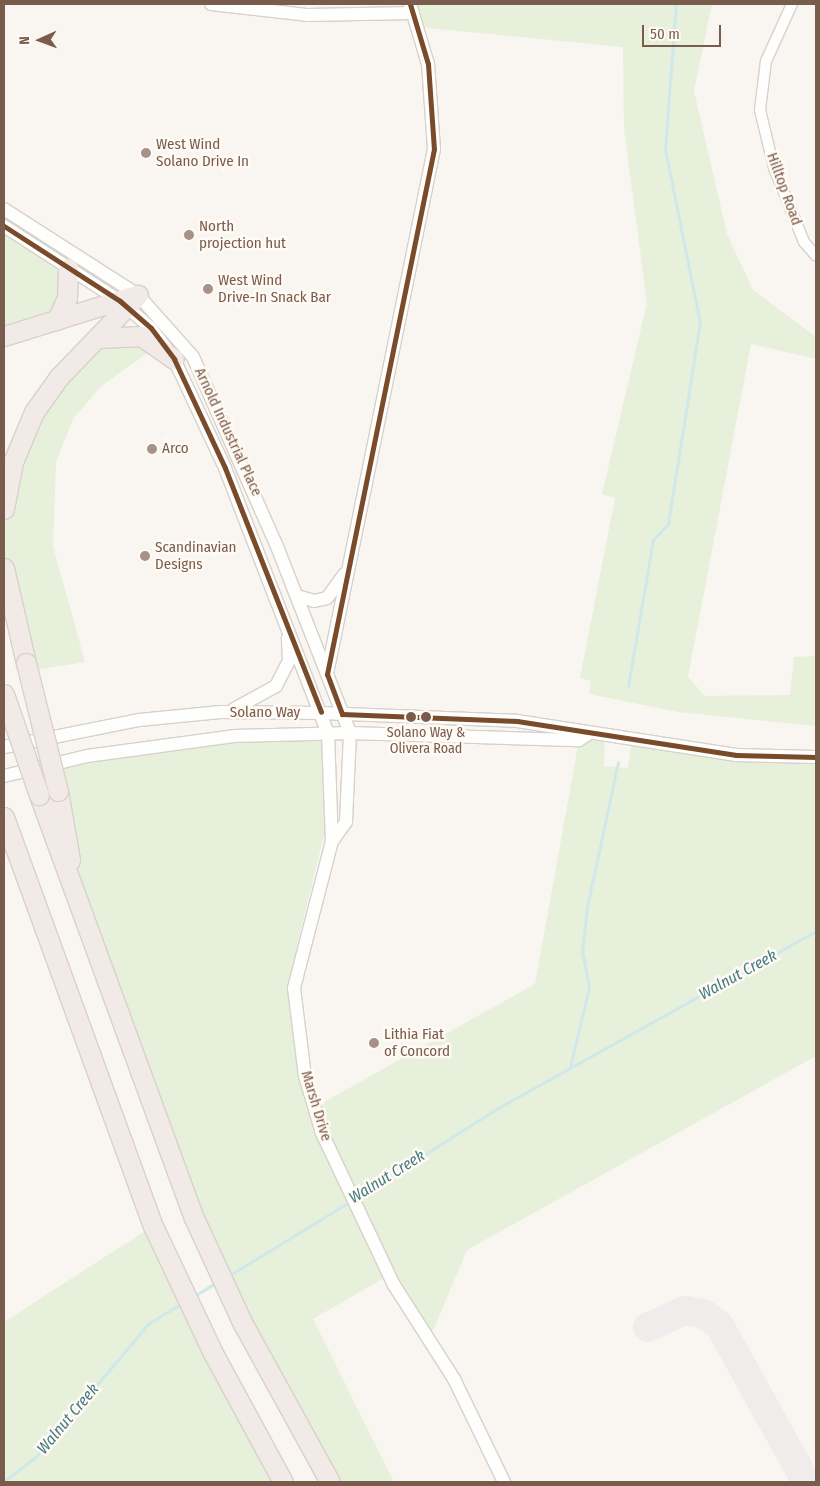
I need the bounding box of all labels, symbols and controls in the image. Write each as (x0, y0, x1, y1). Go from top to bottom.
north arrow (15, 15, 65, 65)
scale bar (645, 15, 724, 47)
text: 50 m (650, 25, 680, 43)
text: N (16, 36, 33, 45)
place label: West Wind Solano Drive In (156, 135, 249, 170)
marker: West Wind Solano Drive In (140, 147, 152, 159)
street label: Hilltop Road (763, 150, 805, 228)
place label: North projection hut (199, 217, 286, 252)
marker: North projection hut (183, 229, 195, 241)
place label: West Wind Drive-In Snack Bar (218, 271, 331, 306)
marker: West Wind Drive-In Snack Bar (202, 283, 214, 295)
street label: Arnold Industrial Place (190, 365, 266, 499)
place label: Arco (162, 440, 189, 458)
marker: Arco (146, 443, 158, 455)
place label: Scandinavian Designs (155, 538, 237, 573)
marker: Scandinavian Designs (139, 550, 151, 562)
street label: Solano Way (230, 704, 300, 722)
unlabelled marker (406, 712, 416, 722)
marker: Solano Way & Olivera Road (421, 712, 431, 722)
place label: Solano Way & Olivera Road (387, 725, 465, 758)
water label: Walnut Creek (696, 946, 780, 1004)
place label: Lithia Fiat of Concord (384, 1025, 450, 1060)
marker: Lithia Fiat of Concord (368, 1037, 380, 1049)
street label: Marsh Drive (297, 1069, 335, 1143)
water label: Walnut Creek (346, 1146, 428, 1208)
water label: Walnut Creek (33, 1380, 103, 1458)

